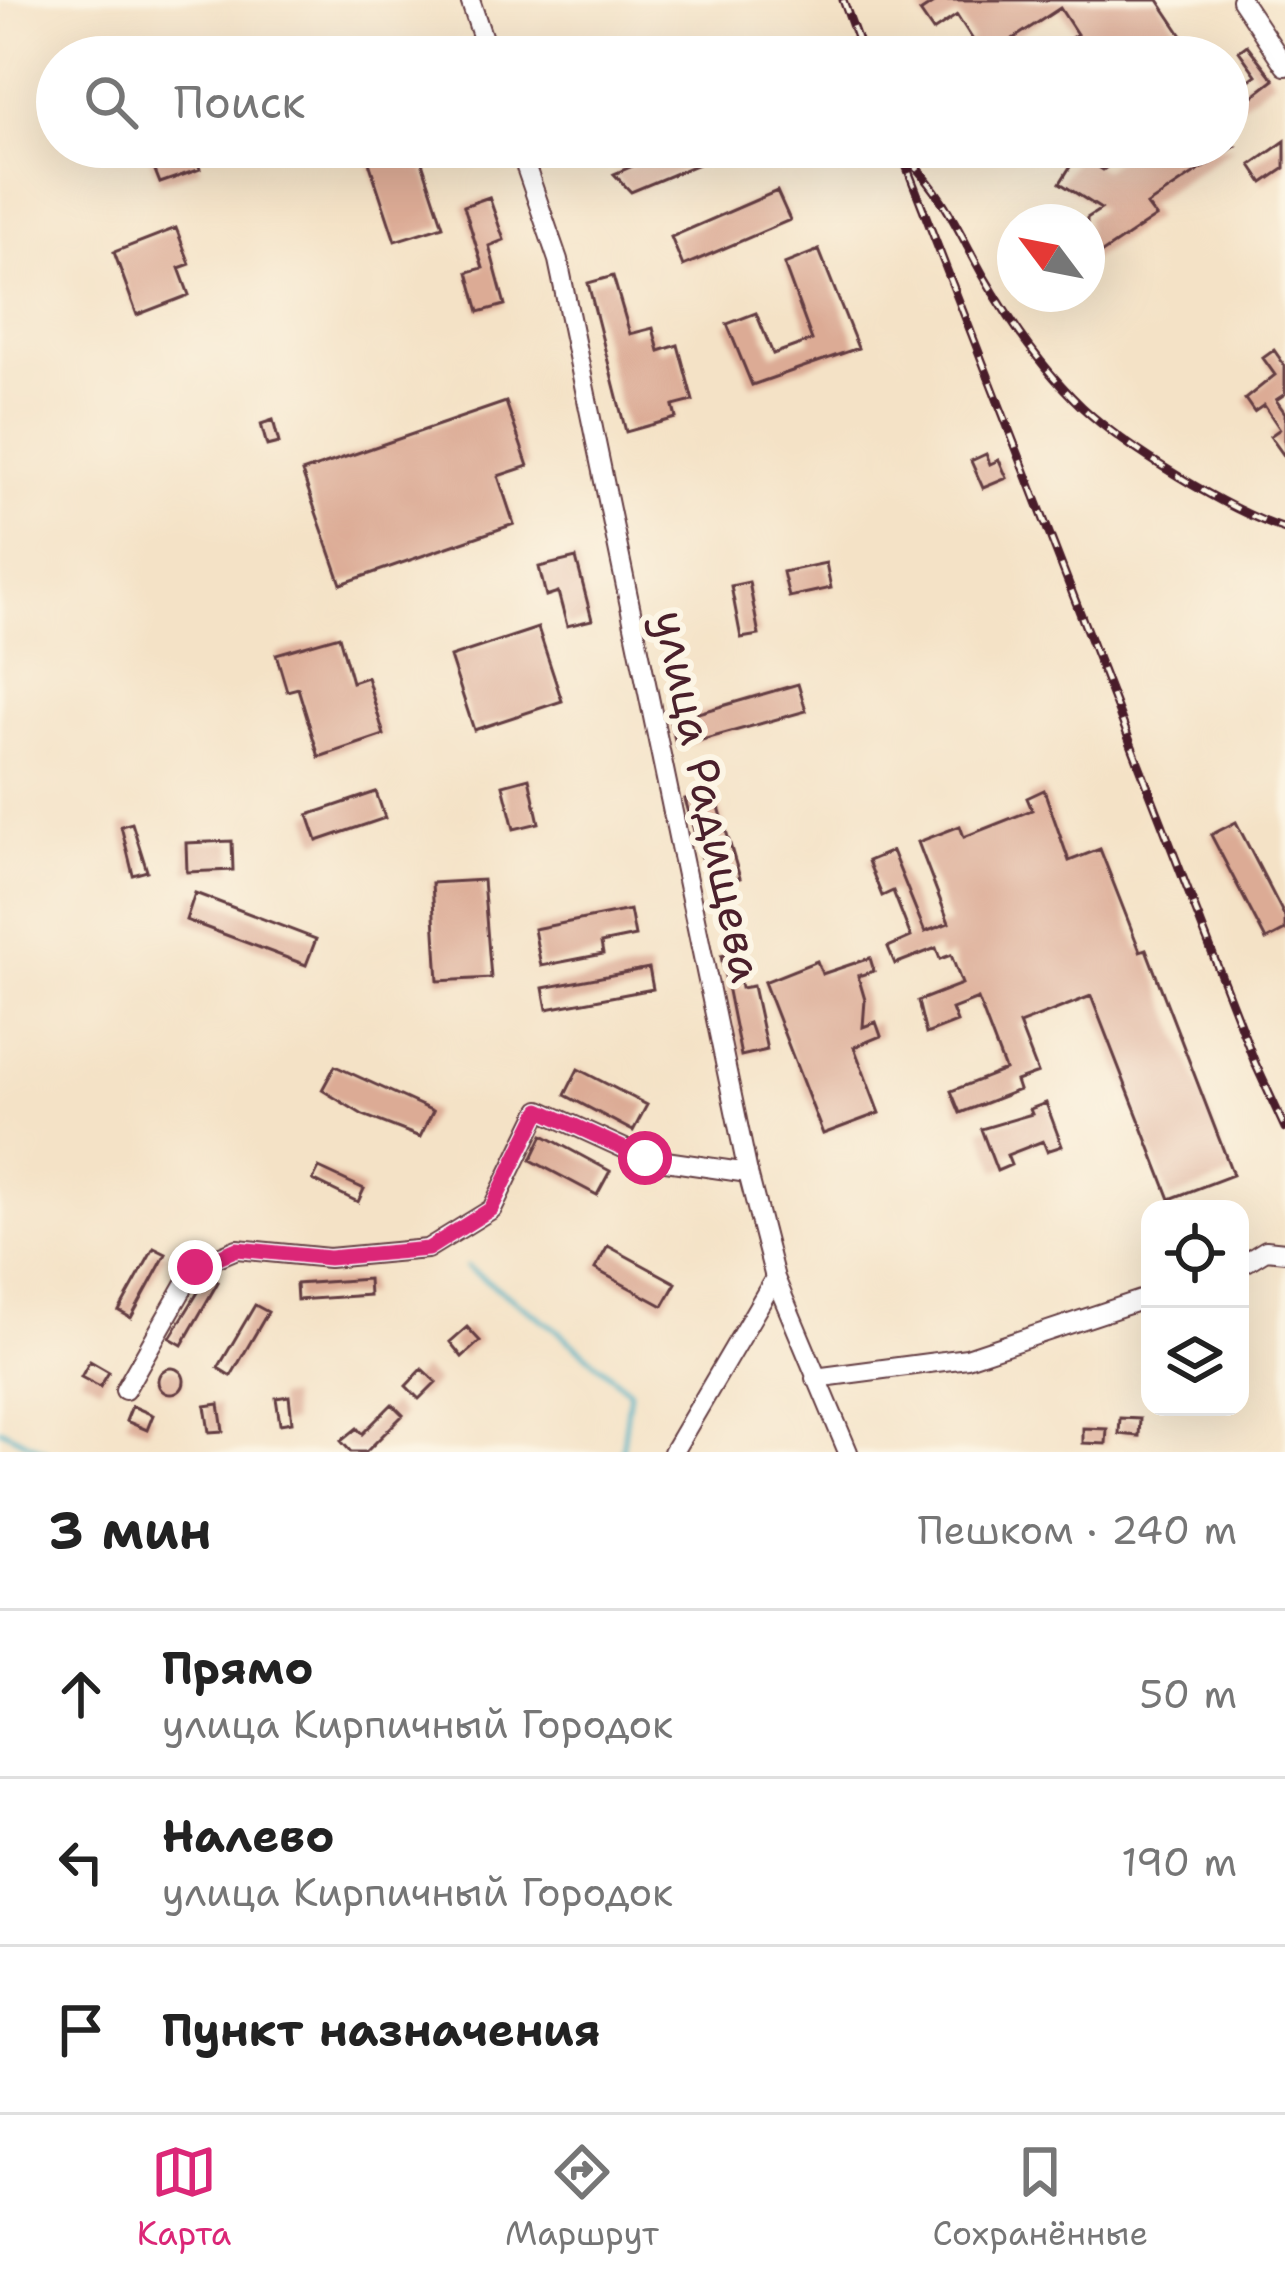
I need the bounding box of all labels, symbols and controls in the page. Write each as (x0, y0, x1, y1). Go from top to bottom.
search box (36, 36, 1249, 168)
icon: search (78, 69, 144, 135)
text: Поиск (174, 72, 305, 132)
north arrow (997, 204, 1105, 312)
street label: улица Радищева (640, 605, 778, 987)
route start (618, 1131, 672, 1185)
map controls (1141, 1200, 1249, 1416)
button: locate (1141, 1200, 1249, 1308)
route end (168, 1240, 222, 1294)
button: layers (1141, 1308, 1249, 1416)
text: 3 мин (48, 1496, 212, 1564)
text: Пешком · 240 m (918, 1504, 1237, 1556)
text: Прямо (162, 1638, 313, 1698)
icon: ahead (48, 1661, 114, 1727)
text: 50 m (1139, 1668, 1237, 1720)
text: улица Кирпичный Городок (162, 1698, 673, 1750)
text: Налево (162, 1806, 335, 1866)
icon: left (48, 1829, 114, 1895)
text: 190 m (1121, 1836, 1237, 1888)
text: улица Кирпичный Городок (162, 1866, 673, 1918)
icon: arrive (48, 1997, 114, 2063)
text: Пункт назначения (162, 2000, 601, 2060)
tab: Карта (137, 2139, 231, 2256)
tab: Маршрут (505, 2139, 659, 2256)
tab: Сохранённые (933, 2139, 1148, 2256)

